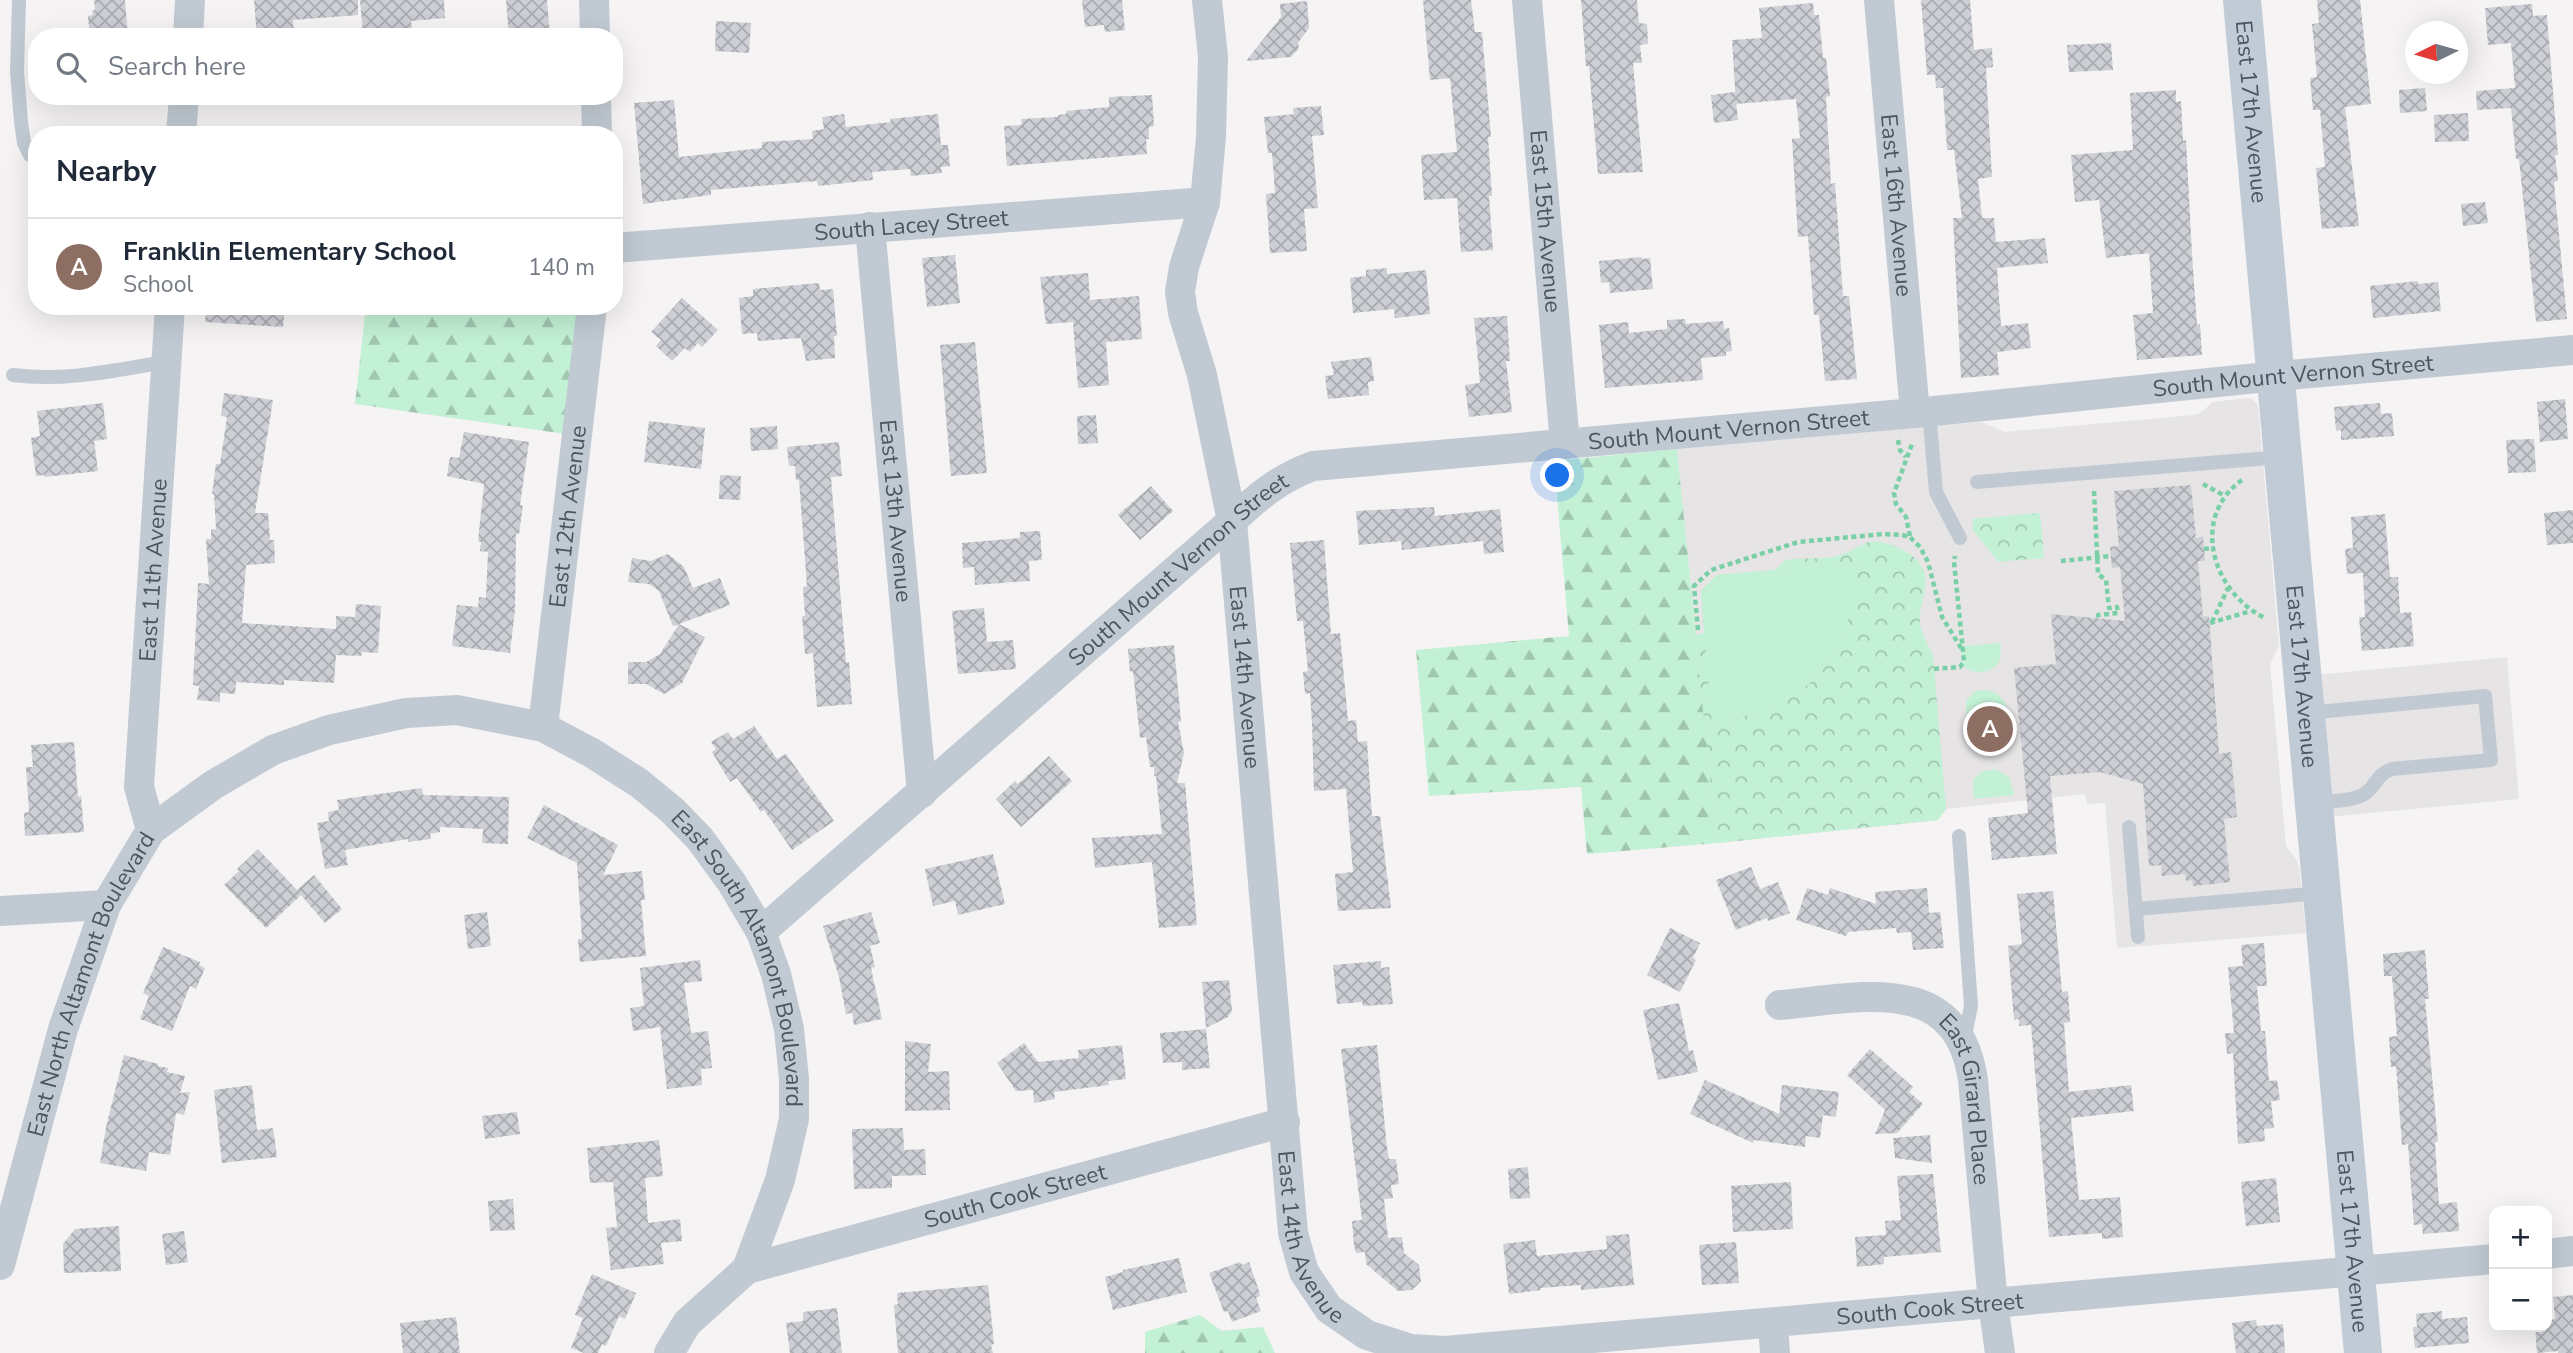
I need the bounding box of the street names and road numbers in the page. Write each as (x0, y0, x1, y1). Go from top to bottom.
street label: East 17th Avenue (2228, 19, 2275, 204)
street label: East 16th Avenue (1873, 113, 1920, 298)
street label: East 15th Avenue (1522, 129, 1569, 314)
street label: South Lacey Street (813, 202, 1010, 248)
street label: South Mount Vernon Street (2151, 347, 2436, 405)
street label: South Mount Vernon Street (1587, 402, 1871, 458)
street label: East 13th Avenue (872, 418, 919, 604)
street label: East 12th Avenue (542, 424, 594, 609)
street label: South Mount Vernon Street (1062, 465, 1295, 673)
street label: East 11th Avenue (132, 478, 175, 663)
street label: East 14th Avenue (1222, 584, 1268, 770)
street label: East 17th Avenue (2278, 584, 2326, 769)
street label: East South Altamont Boulevard (664, 803, 809, 1107)
street label: East North Altamont Boulevard (20, 826, 162, 1140)
street label: East Girard Place (1932, 1007, 1997, 1187)
street label: East 17th Avenue (2329, 1148, 2376, 1334)
street label: East 14th Avenue (1270, 1149, 1350, 1331)
street label: South Cook Street (921, 1156, 1111, 1236)
street label: South Cook Street (1835, 1285, 2025, 1333)

